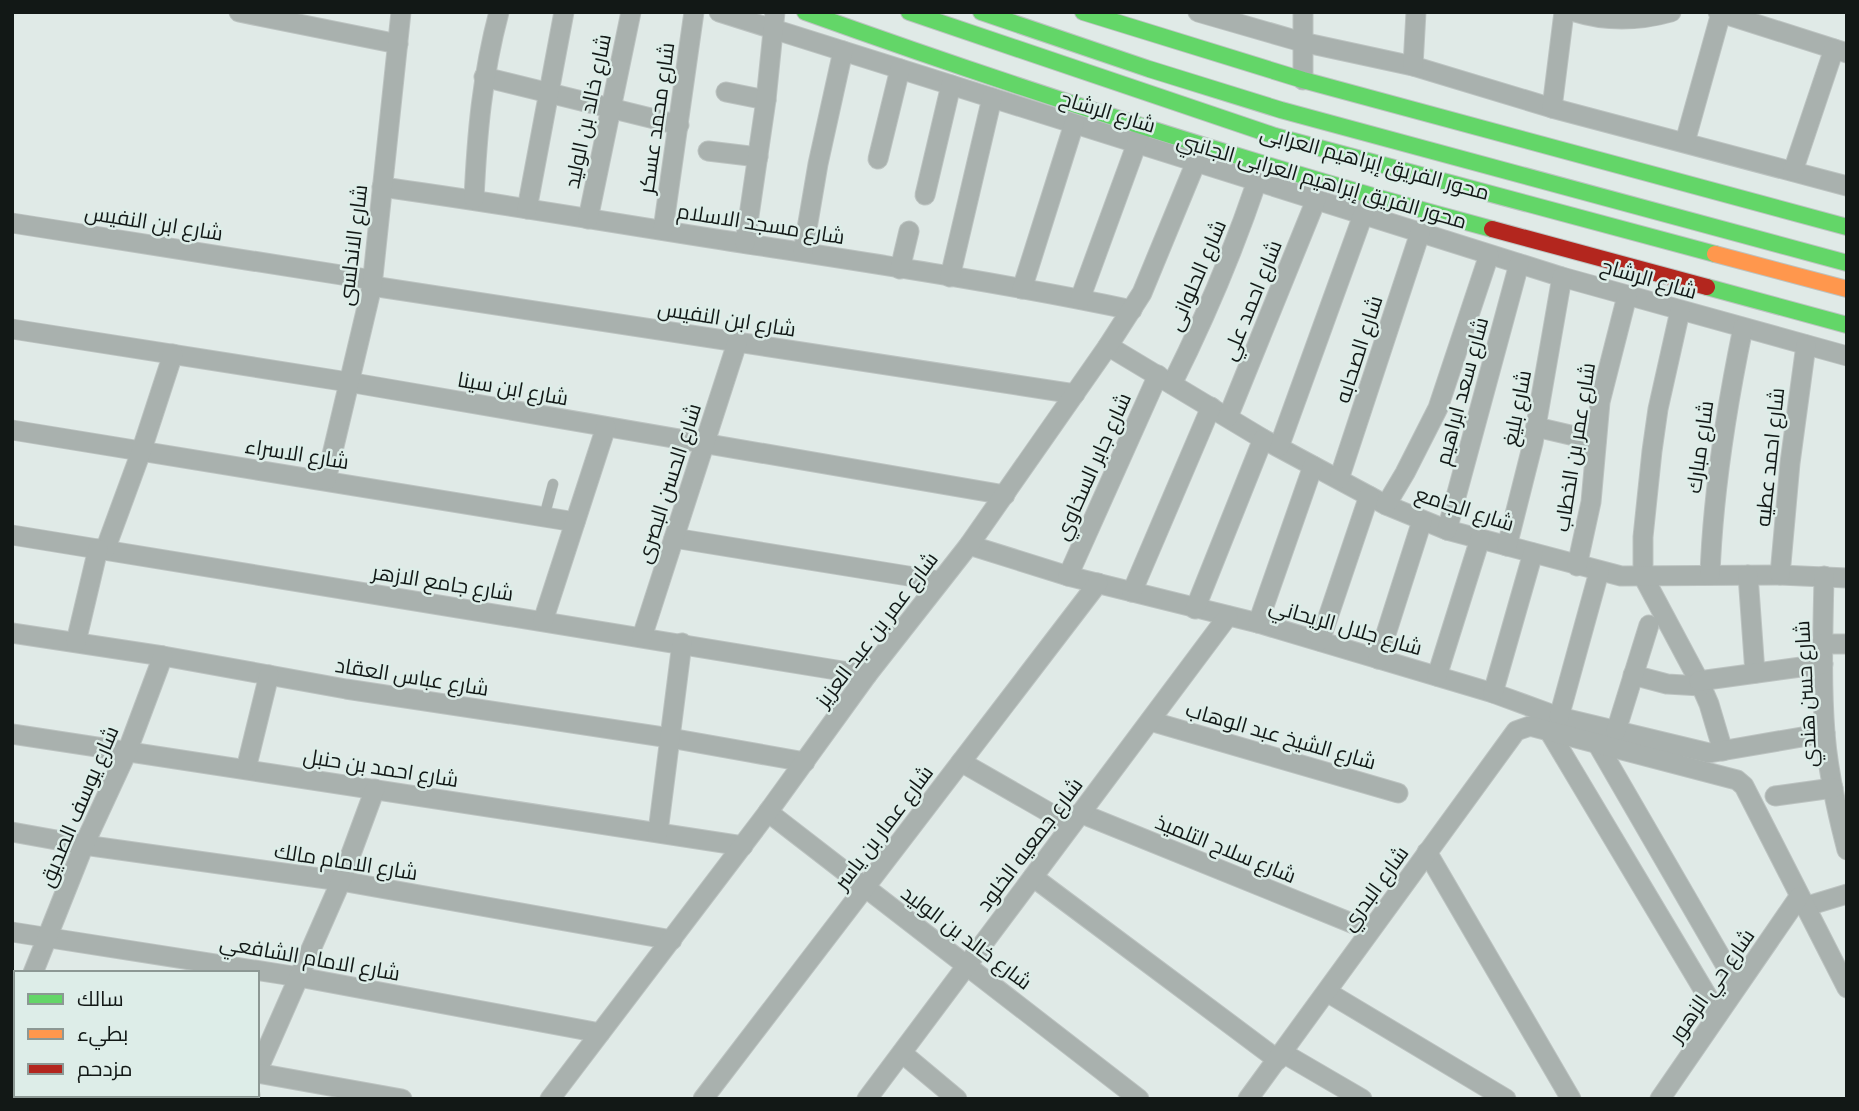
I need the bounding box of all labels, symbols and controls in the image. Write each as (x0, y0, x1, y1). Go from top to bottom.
street label: شارع خالد بن الوليد (559, 32, 618, 191)
street label: شارع محمد عسكر (633, 41, 681, 197)
street label: شارع الرشاح (1056, 85, 1159, 140)
street label: محور الفريق إبراهيم العرابى (1257, 120, 1492, 207)
street label: محور الفريق إبراهيم العرابى الجانبي (1173, 127, 1470, 238)
street label: شارع الاندلسى (333, 183, 374, 307)
street label: شارع مسجد الاسلام (675, 198, 847, 251)
street label: شارع ابن النفيس (83, 199, 225, 248)
street label: شارع الحلوانى (1162, 216, 1233, 335)
street label: شارع احمد علي (1216, 236, 1291, 365)
street label: شارع الرشاح (1597, 253, 1700, 306)
street label: شارع الصحابه (1329, 292, 1389, 407)
street label: شارع ابن النفيس (656, 295, 798, 344)
street label: شارع سعد ابراهيم (1430, 314, 1495, 468)
street label: شارع عمر بن الخطاب (1549, 361, 1602, 534)
street label: شارع ابن سينا (455, 366, 570, 413)
street label: شارع بليغ (1497, 368, 1538, 449)
street label: شارع احمد عطيه (1750, 386, 1791, 528)
street label: شارع جابر السخاوي (1049, 389, 1140, 545)
street label: شارع مبارك (1681, 399, 1720, 495)
street label: شارع الحسن البصرى (631, 400, 708, 567)
street label: شارع الاسراء (243, 433, 351, 476)
street label: شارع الجامع (1412, 481, 1517, 538)
street label: شارع عمر بن عبد العزيز (809, 547, 944, 714)
street label: شارع جامع الازهر (369, 559, 515, 608)
street label: شارع جلال الريحاني (1265, 593, 1425, 664)
street label: شارع حسن هندي (1789, 620, 1826, 768)
street label: شارع عباس العقاد (333, 652, 490, 703)
street label: شارع الشيخ عبد الوهاب (1182, 696, 1379, 777)
street label: شارع يوسف الصديق (33, 722, 126, 891)
street label: شارع احمد بن حنبل (301, 743, 460, 794)
street label: شارع عمار بن ياسر (828, 760, 940, 896)
street label: شارع جمعيه الخلود (971, 773, 1089, 917)
street label: شارع سلاح التلميذ (1151, 809, 1300, 890)
street label: شارع الامام مالك (272, 838, 419, 887)
street label: شارع البدري (1335, 841, 1417, 938)
street label: شارع خالد بن الوليد (895, 880, 1037, 996)
street label: شارع حي الزهور (1663, 924, 1763, 1050)
street label: شارع الامام الشافعي (217, 929, 402, 990)
legend (14, 971, 259, 1097)
text: سالك (77, 986, 124, 1010)
text: بطيء (77, 1021, 128, 1050)
text: مزدحم (77, 1056, 132, 1083)

